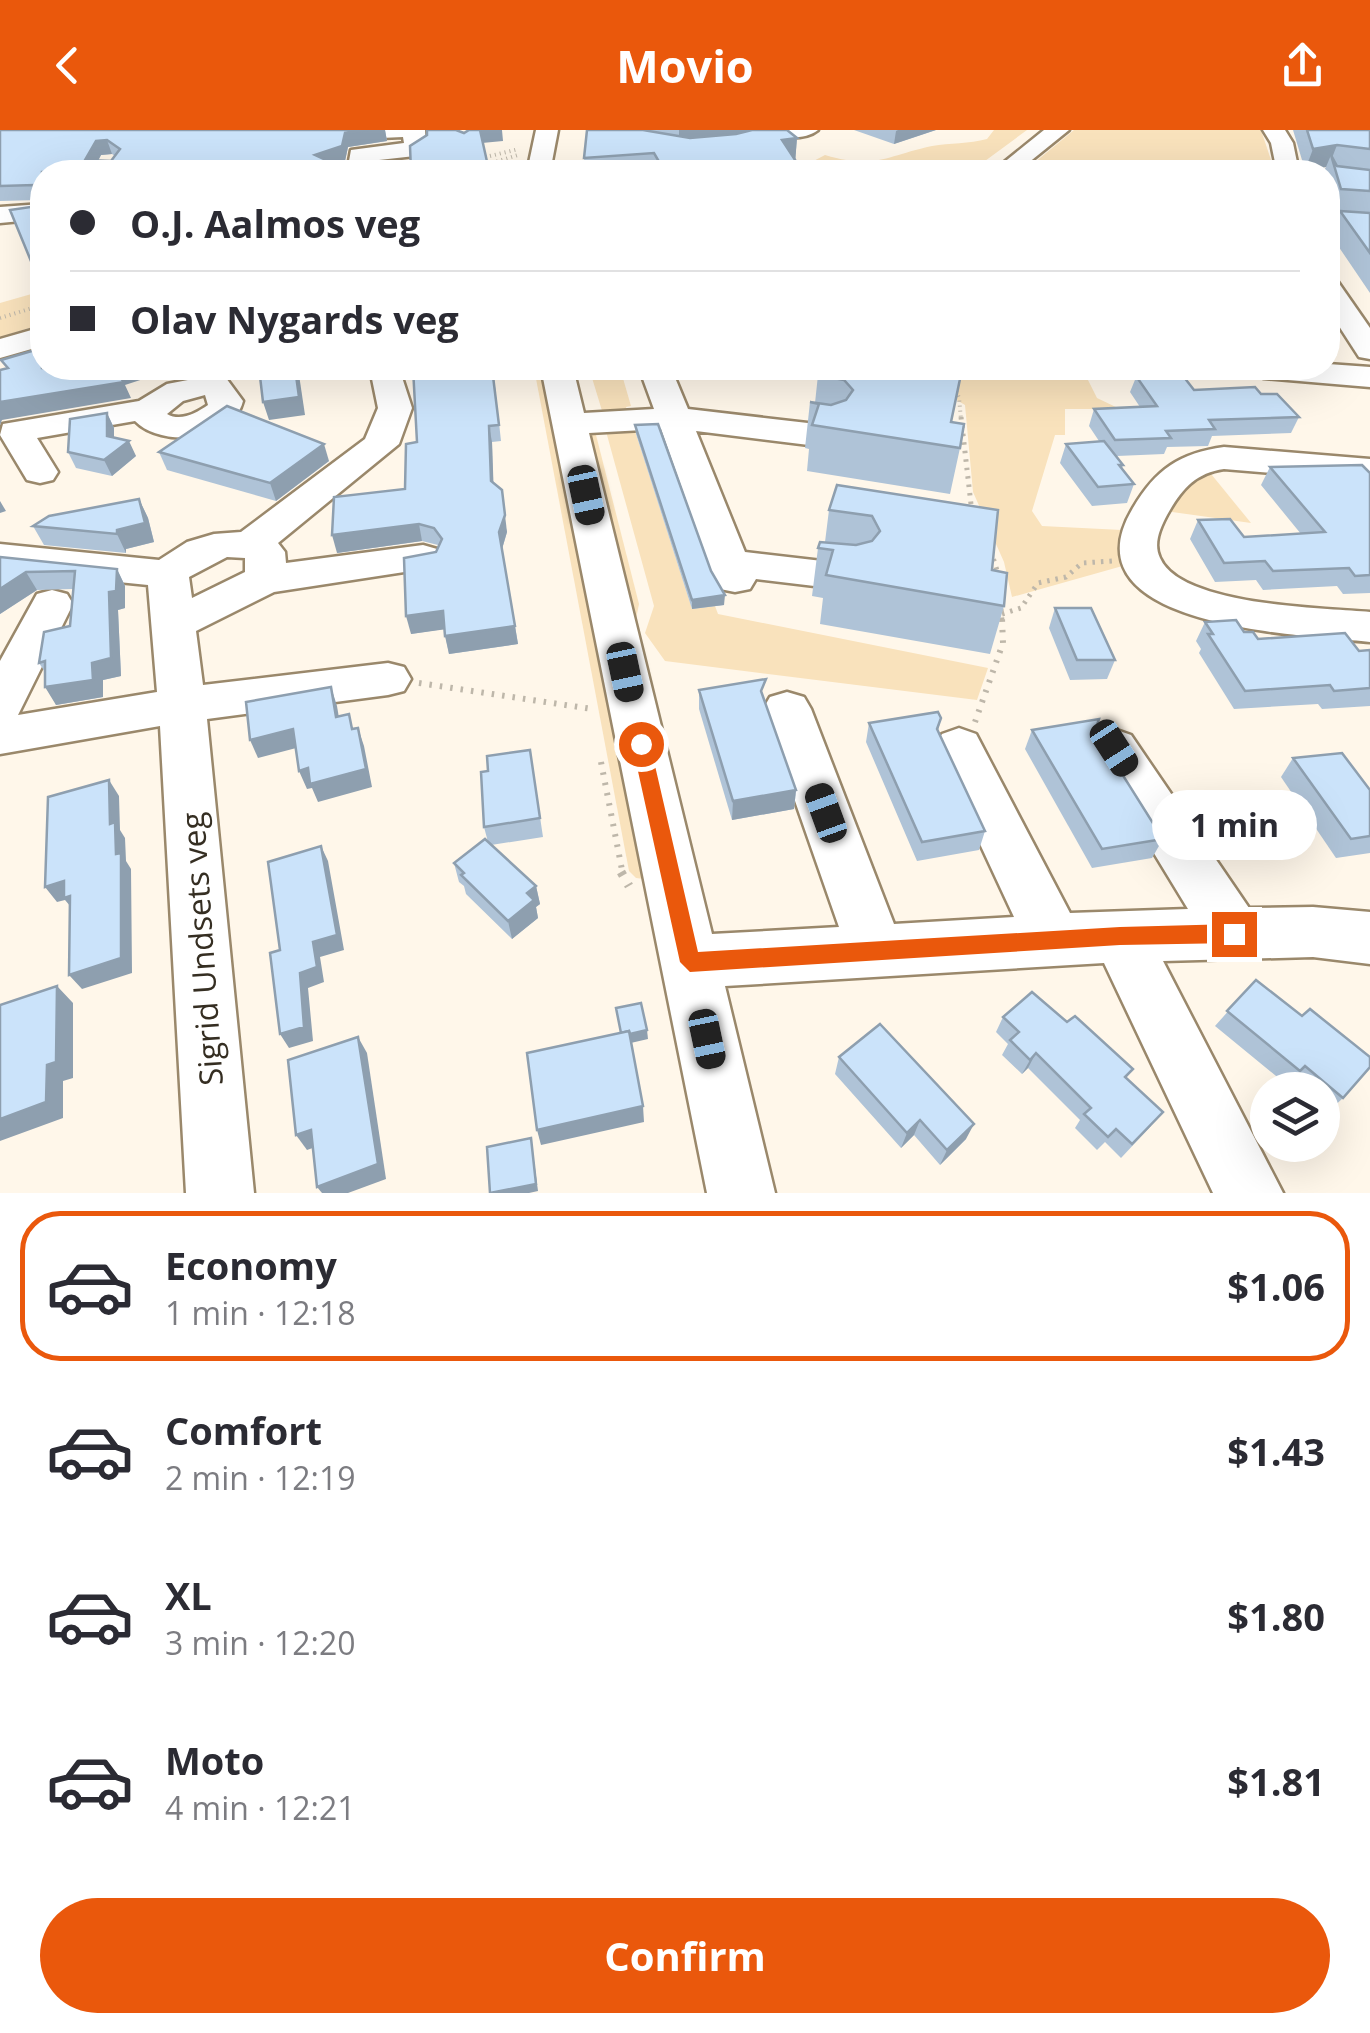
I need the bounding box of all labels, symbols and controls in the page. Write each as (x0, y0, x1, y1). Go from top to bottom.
text: Movio (616, 35, 754, 96)
icon: back (40, 38, 95, 93)
icon: share (1275, 38, 1330, 93)
text: O.J. Aalmos veg (130, 197, 420, 249)
text: Olav Nygards veg (130, 293, 459, 345)
car (565, 463, 607, 527)
car (604, 640, 646, 704)
car (1085, 715, 1143, 781)
route start (619, 722, 664, 767)
car (802, 780, 850, 846)
callout: 1 min (1152, 789, 1316, 859)
text: 1 min (1190, 803, 1279, 846)
street label: Sigrid Undsets veg (170, 811, 232, 1087)
route end (1212, 912, 1257, 957)
car (686, 1007, 728, 1071)
map controls (1250, 1072, 1340, 1162)
button: layers (1250, 1072, 1340, 1162)
text: Economy (165, 1239, 337, 1291)
icon: car (45, 1241, 135, 1331)
text: $1.06 (1227, 1260, 1325, 1312)
text: 1 min · 12:18 (165, 1291, 356, 1334)
text: Comfort (165, 1404, 322, 1456)
icon: car (45, 1406, 135, 1496)
text: $1.43 (1227, 1425, 1325, 1477)
text: 2 min · 12:19 (165, 1456, 356, 1499)
text: XL (165, 1569, 212, 1621)
icon: car (45, 1571, 135, 1661)
text: $1.80 (1227, 1590, 1325, 1642)
text: 3 min · 12:20 (165, 1621, 356, 1664)
text: Moto (165, 1734, 264, 1786)
icon: car (45, 1736, 135, 1826)
text: $1.81 (1227, 1755, 1325, 1807)
text: 4 min · 12:21 (165, 1786, 356, 1829)
button: Confirm (40, 1898, 1330, 2013)

